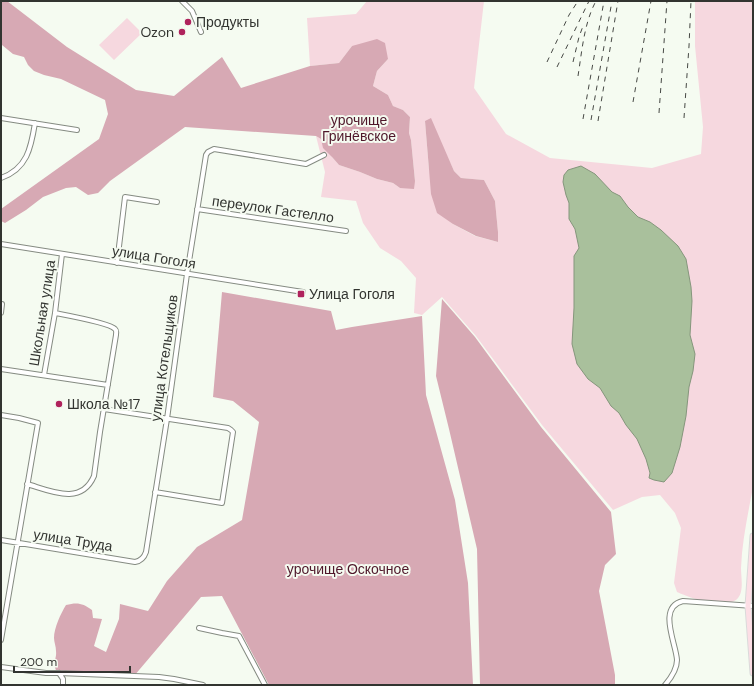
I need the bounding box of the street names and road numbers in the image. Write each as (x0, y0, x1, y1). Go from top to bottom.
street label: переулок Гастелло (211, 192, 335, 226)
street label: улица Гоголя (111, 241, 197, 273)
street label: Школьная улица (25, 258, 59, 367)
street label: улица Котельщиков (146, 294, 182, 422)
street label: улица Труда (32, 525, 114, 555)

